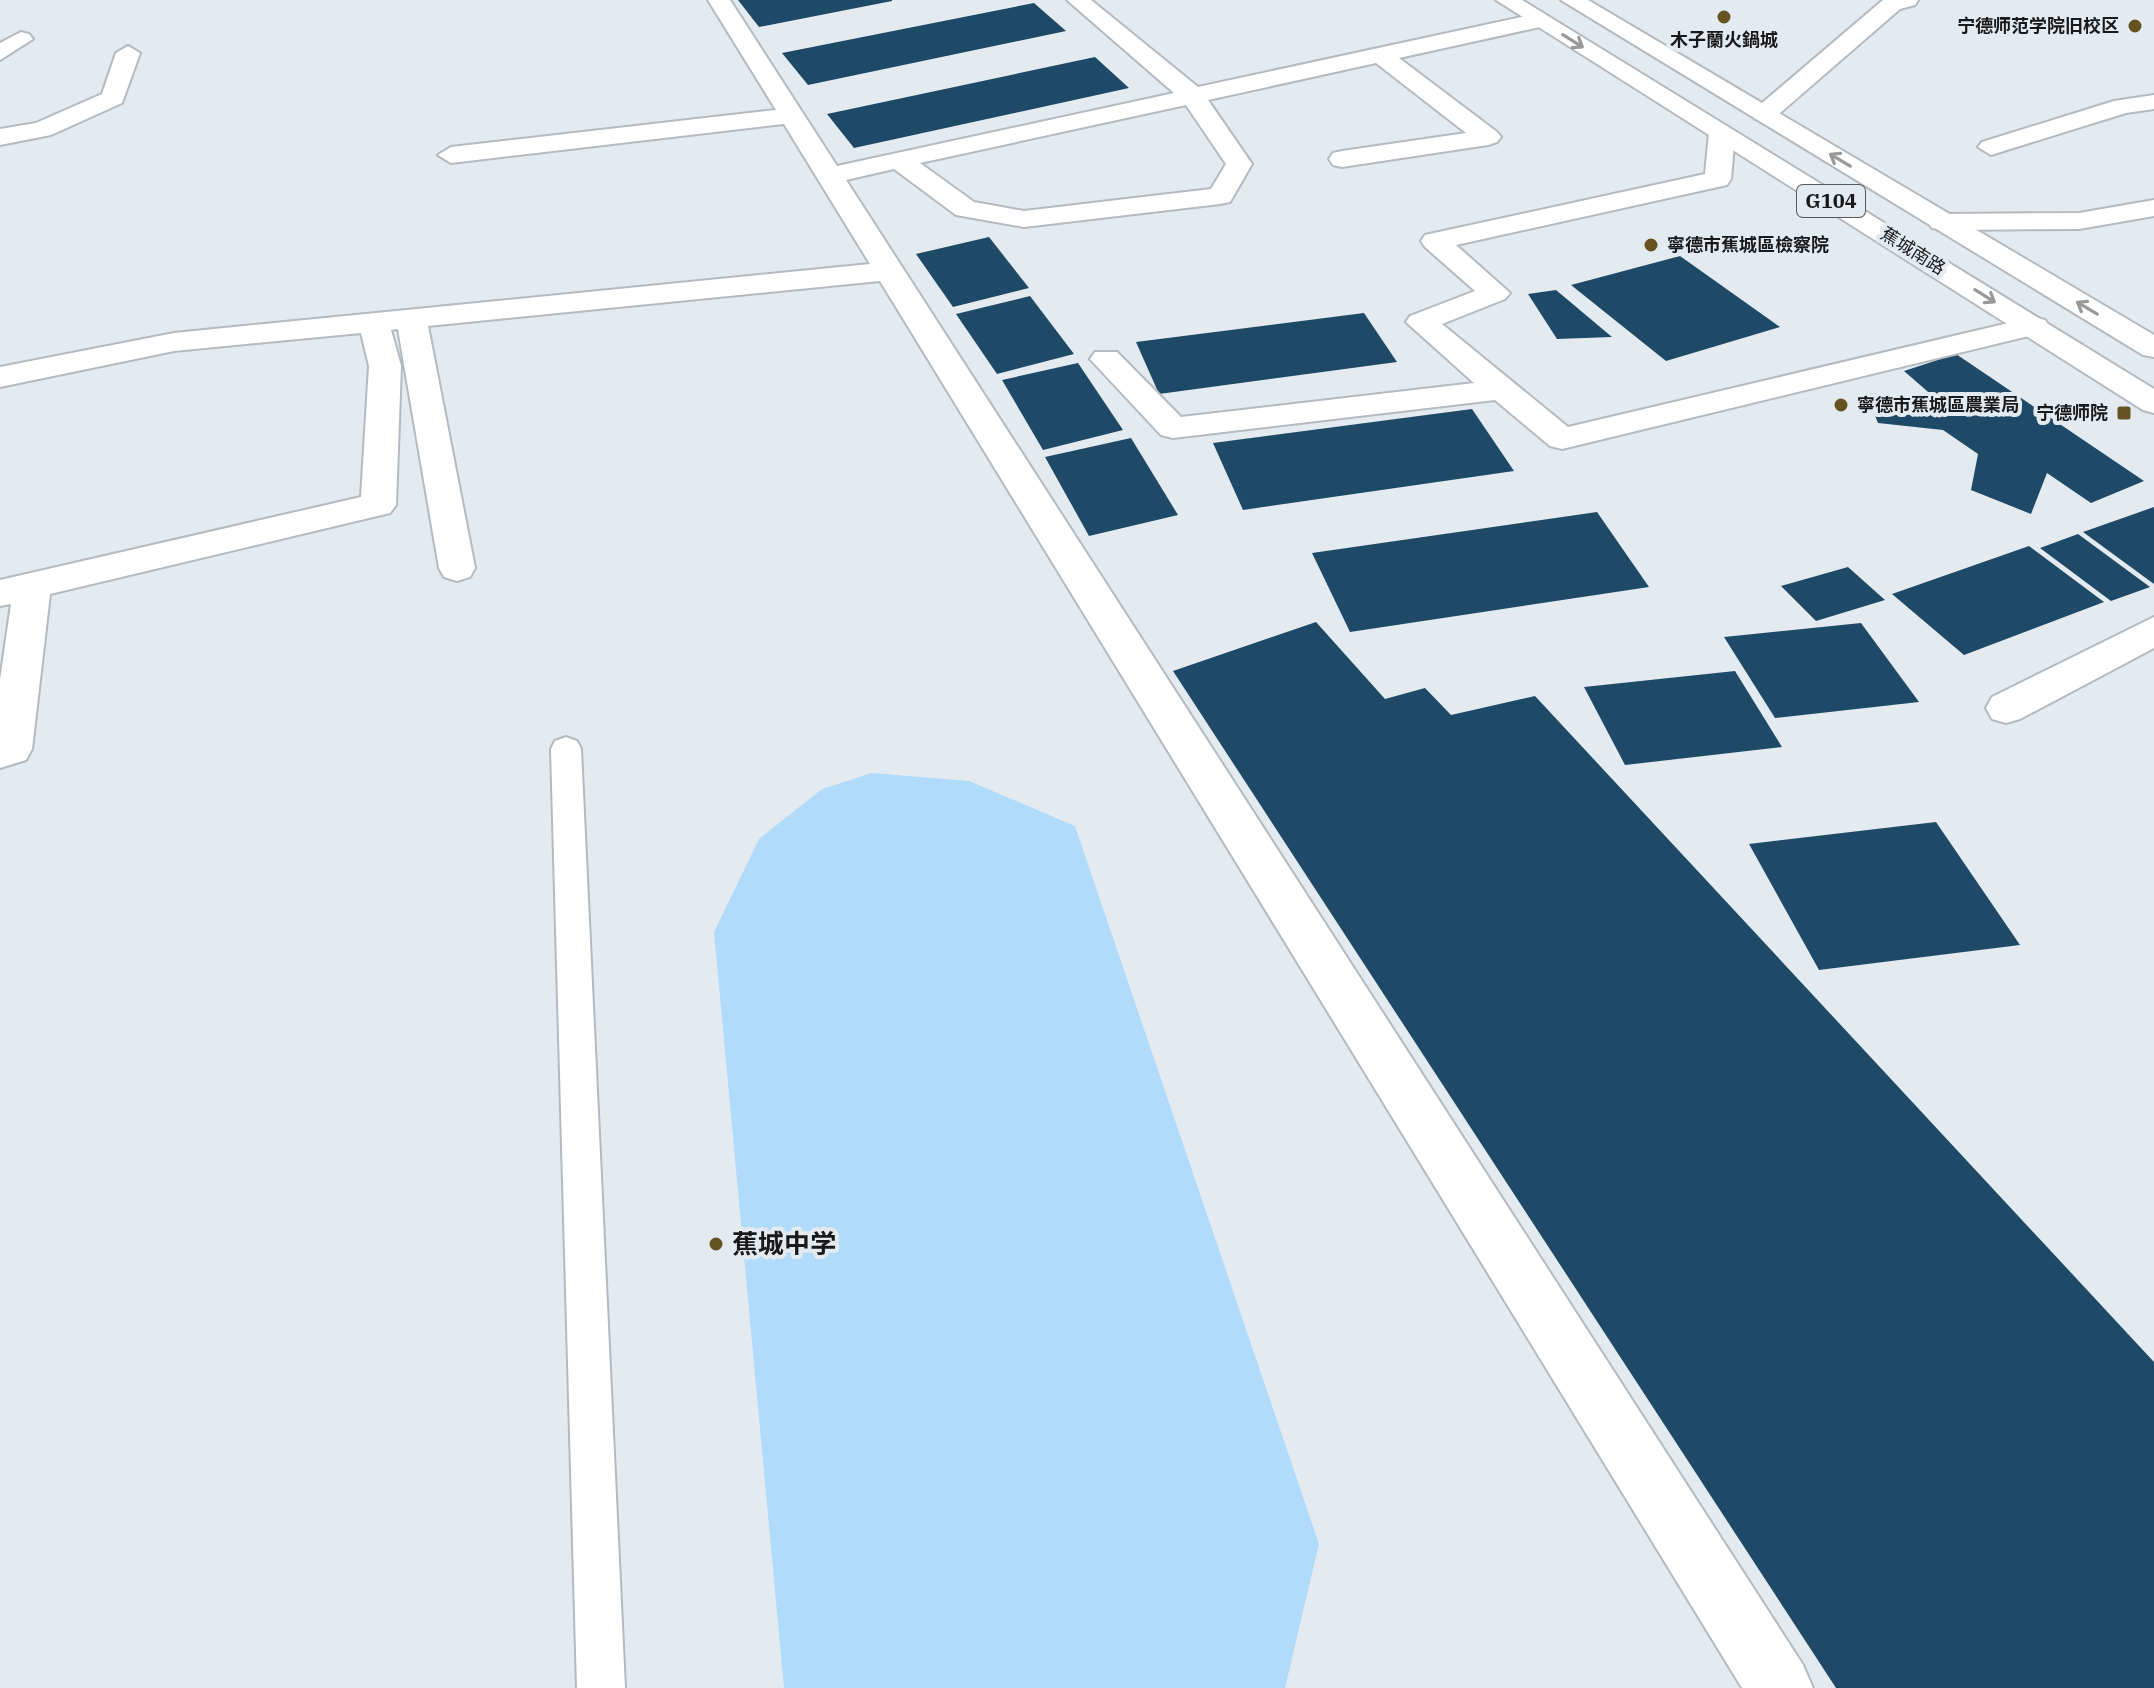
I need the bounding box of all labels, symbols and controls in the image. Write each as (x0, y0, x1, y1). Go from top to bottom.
marker: 木子蘭火鍋城 (1715, 8, 1733, 26)
place label: 宁德师范学院旧校区 (1957, 14, 2119, 37)
marker: 宁德师范学院旧校区 (2126, 17, 2144, 35)
place label: 木子蘭火鍋城 (1670, 28, 1778, 51)
one-way arrow (1562, 33, 1584, 49)
one-way arrow (1829, 152, 1852, 168)
road number: G104 (1797, 185, 1865, 217)
street label: 蕉城南路 (1877, 222, 1950, 279)
place label: 寧德市蕉城區檢察院 (1667, 233, 1829, 256)
marker: 寧德市蕉城區檢察院 (1642, 236, 1660, 254)
one-way arrow (1973, 288, 1996, 304)
one-way arrow (2076, 300, 2099, 316)
place label: 寧德市蕉城區農業局 (1857, 393, 2019, 416)
marker: 寧德市蕉城區農業局 (1832, 396, 1850, 414)
place label: 宁德师院 (2036, 401, 2108, 424)
marker: 宁德师院 (2115, 404, 2133, 422)
place label: 蕉城中学 (732, 1226, 836, 1260)
marker: 蕉城中学 (707, 1235, 725, 1253)

